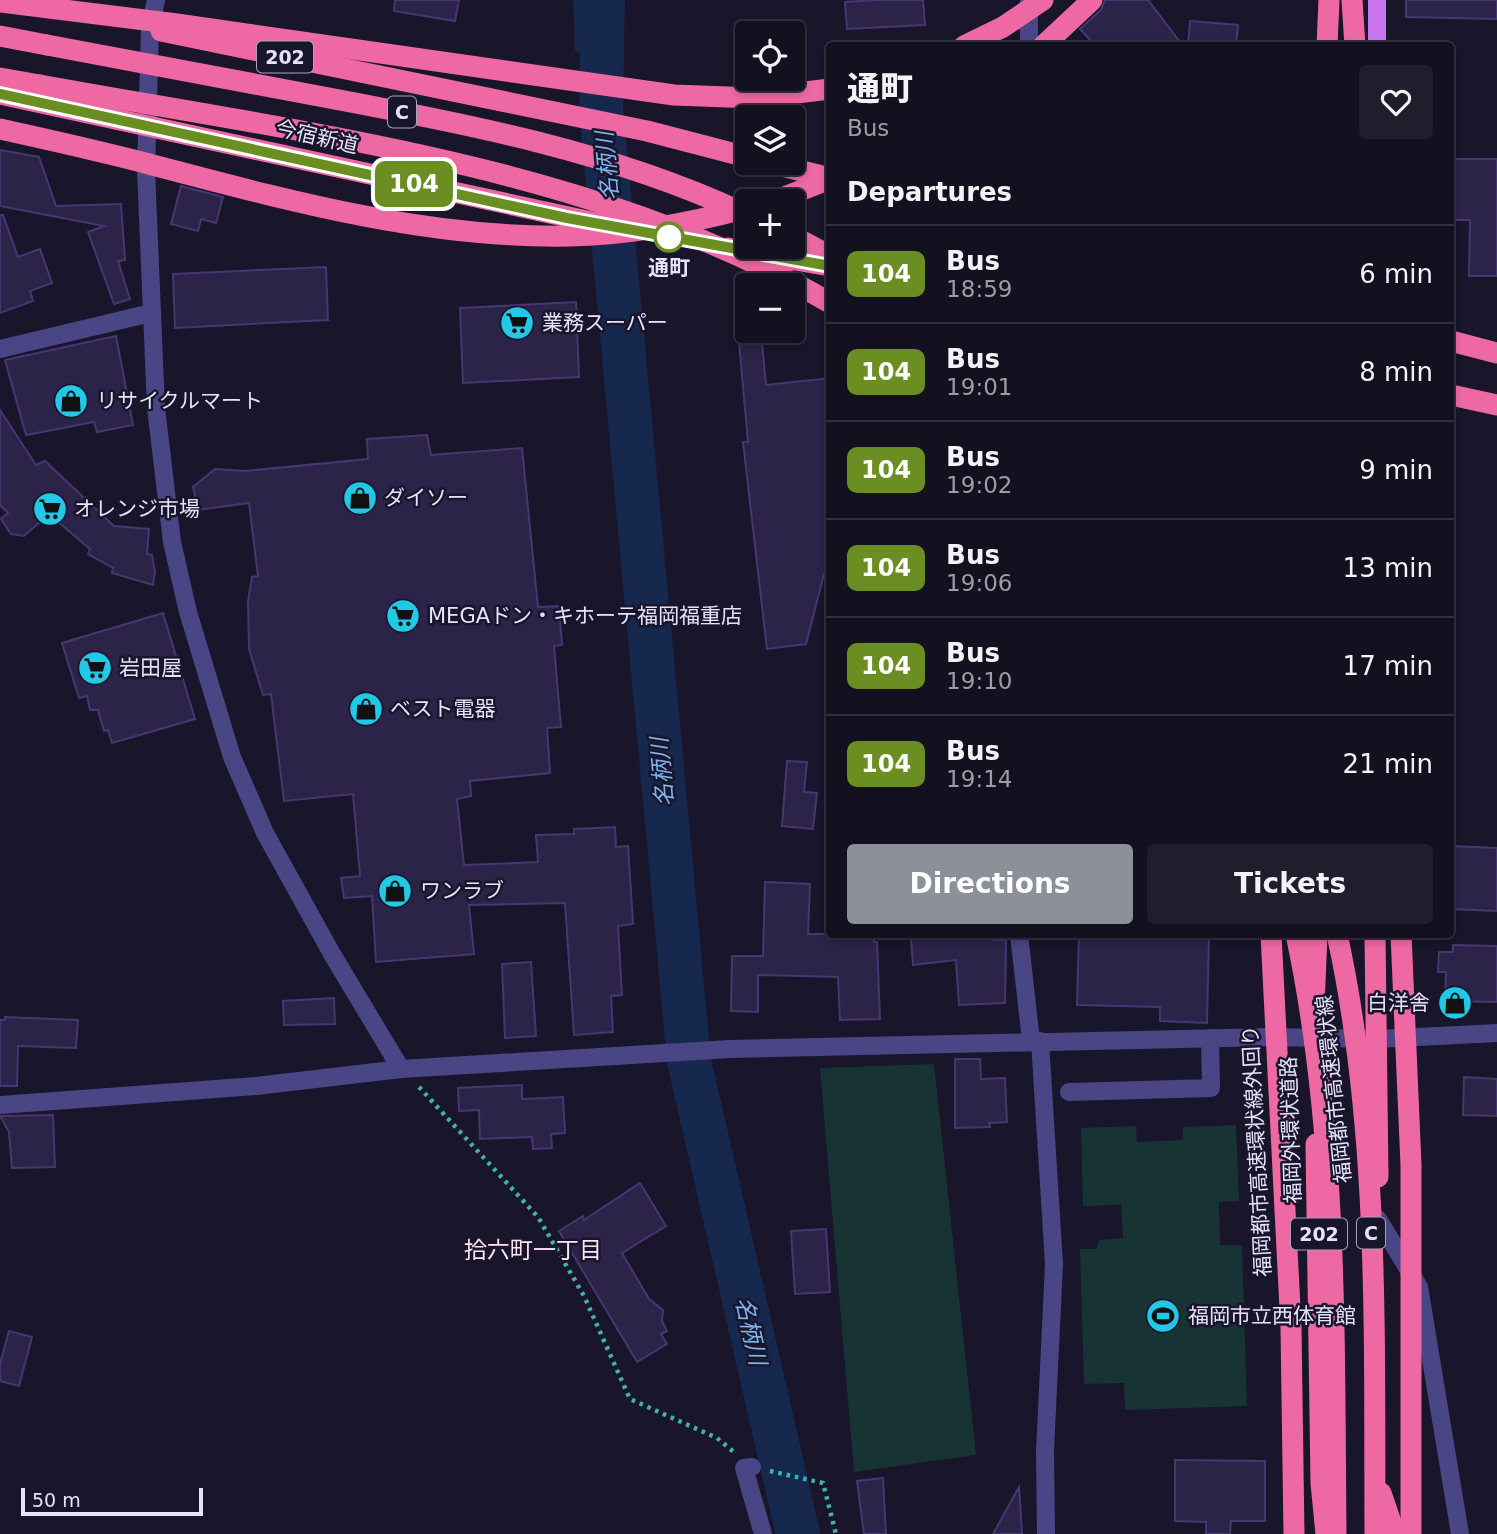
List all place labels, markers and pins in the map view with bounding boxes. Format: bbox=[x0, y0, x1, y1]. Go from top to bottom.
marker: 通町 bbox=[654, 222, 684, 252]
place label: 通町 bbox=[648, 256, 690, 280]
supermarket icon: 業務スーパー bbox=[498, 304, 536, 342]
place label: 業務スーパー bbox=[542, 311, 668, 335]
shop icon: リサイクルマート bbox=[52, 382, 90, 420]
place label: リサイクルマート bbox=[96, 389, 263, 413]
shop icon: ダイソー bbox=[341, 479, 379, 517]
place label: ダイソー bbox=[384, 486, 468, 510]
supermarket icon: オレンジ市場 bbox=[31, 490, 69, 528]
place label: オレンジ市場 bbox=[74, 497, 200, 521]
supermarket icon: MEGAドン・キホーテ福岡福重店 bbox=[384, 597, 422, 635]
place label: MEGAドン・キホーテ福岡福重店 bbox=[428, 604, 742, 628]
supermarket icon: 岩田屋 bbox=[76, 649, 114, 687]
place label: 岩田屋 bbox=[119, 656, 182, 680]
shop icon: ベスト電器 bbox=[347, 690, 385, 728]
place label: ベスト電器 bbox=[390, 697, 495, 721]
shop icon: ワンラブ bbox=[376, 872, 414, 910]
place label: ワンラブ bbox=[420, 879, 504, 903]
shop icon: 白洋舎 bbox=[1436, 984, 1474, 1022]
place label: 白洋舎 bbox=[1367, 991, 1430, 1015]
sports icon: 福岡市立西体育館 bbox=[1144, 1297, 1182, 1335]
place label: 福岡市立西体育館 bbox=[1188, 1304, 1356, 1328]

